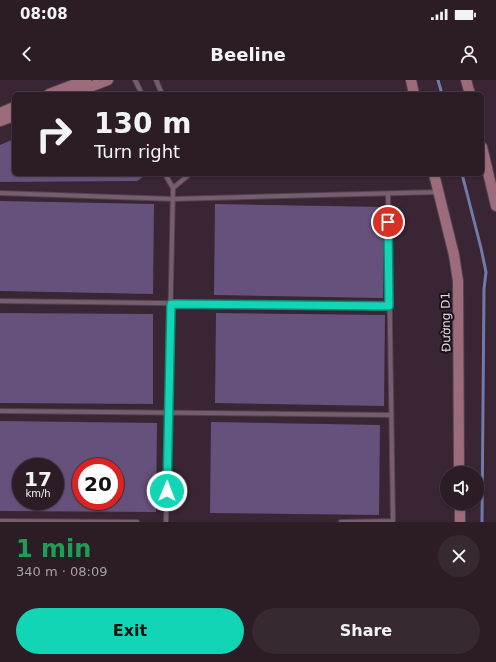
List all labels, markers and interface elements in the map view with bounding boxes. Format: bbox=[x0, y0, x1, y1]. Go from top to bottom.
text: 08:08 bbox=[20, 5, 68, 23]
icon: back bbox=[16, 43, 38, 65]
icon: person bbox=[458, 43, 480, 65]
text: Beeline bbox=[210, 44, 286, 65]
text: 130 m bbox=[94, 107, 191, 140]
icon: right bbox=[28, 108, 80, 160]
text: Turn right bbox=[94, 141, 180, 162]
pin bbox=[371, 205, 405, 239]
icon: arrive bbox=[377, 211, 399, 233]
street label: Đường D1 bbox=[438, 292, 454, 352]
speed limit sign: 20 bbox=[72, 458, 124, 510]
map controls bbox=[440, 466, 484, 510]
button: sound bbox=[440, 466, 484, 510]
text: 17 bbox=[24, 467, 52, 491]
position arrow bbox=[146, 470, 188, 512]
text: km/h bbox=[25, 488, 51, 499]
text: 1 min bbox=[16, 535, 91, 563]
button: close bbox=[438, 535, 480, 577]
text: 340 m · 08:09 bbox=[16, 564, 107, 579]
button: Exit bbox=[16, 608, 244, 654]
button: Share bbox=[252, 608, 480, 654]

